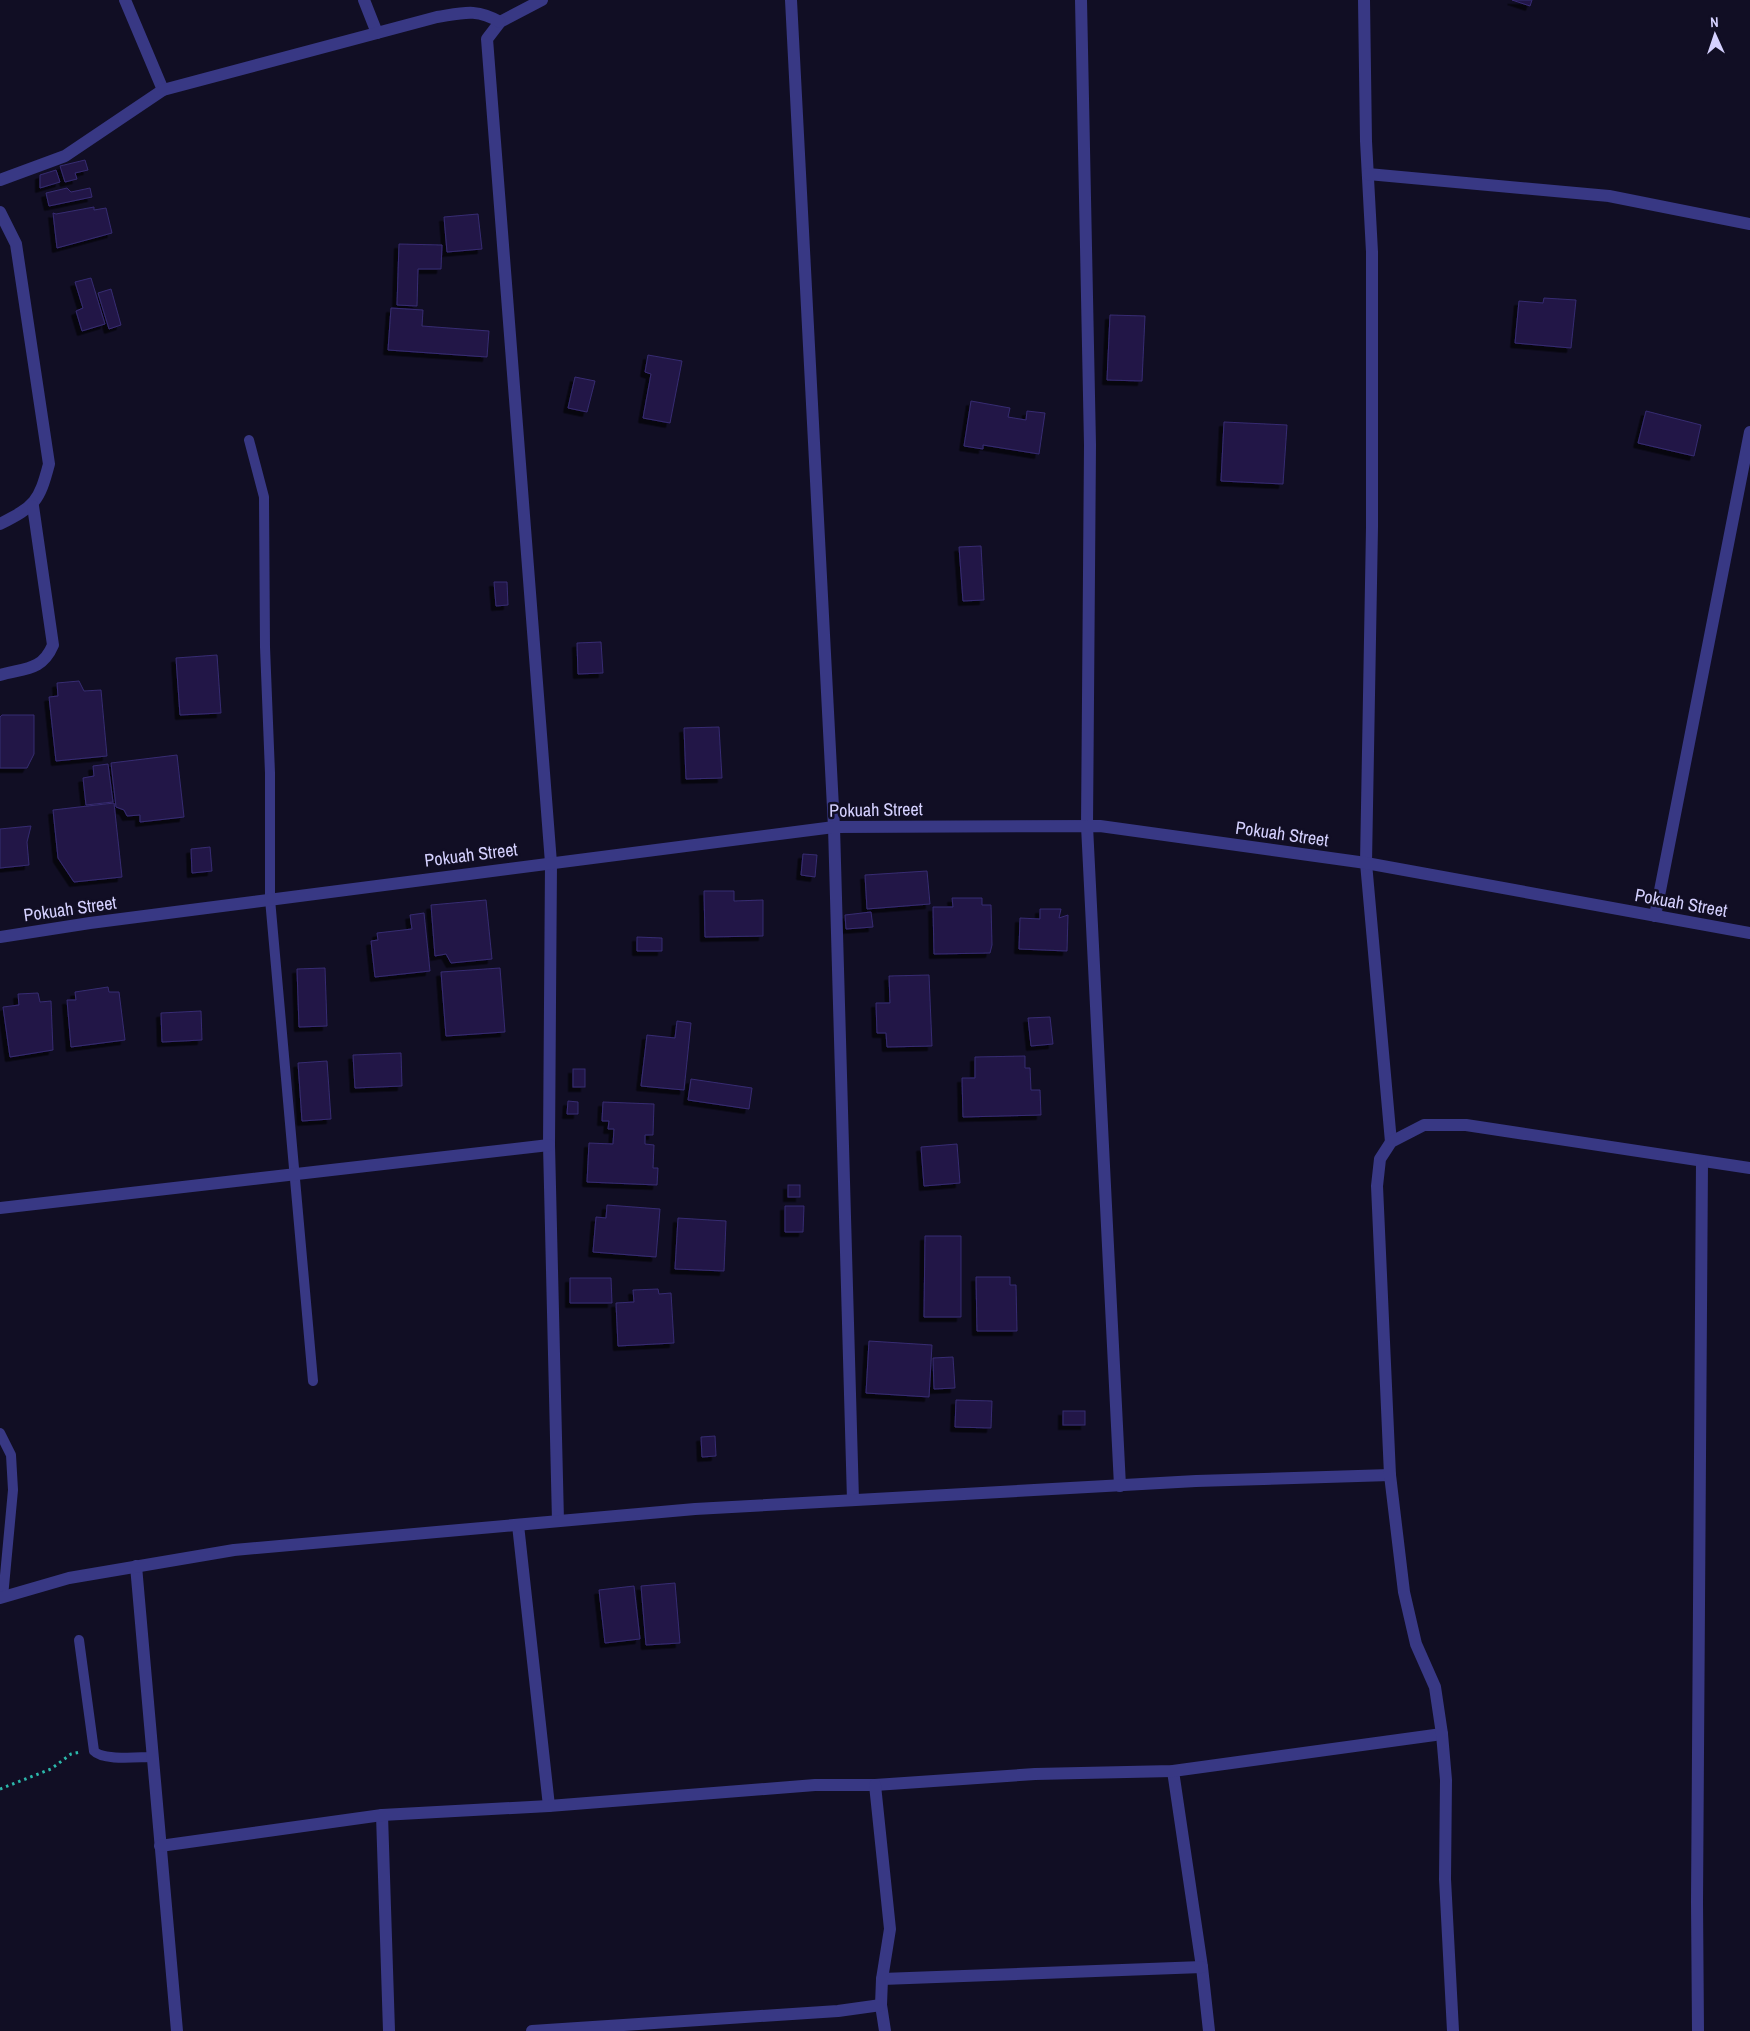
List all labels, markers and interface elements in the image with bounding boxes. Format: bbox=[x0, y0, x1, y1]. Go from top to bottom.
north arrow bbox=[1690, 10, 1740, 60]
text: N bbox=[1710, 13, 1719, 31]
street label: Pokuah Street bbox=[829, 796, 923, 823]
street label: Pokuah Street bbox=[1234, 815, 1330, 852]
street label: Pokuah Street bbox=[423, 836, 519, 873]
street label: Pokuah Street bbox=[1633, 882, 1729, 923]
street label: Pokuah Street bbox=[22, 890, 118, 927]

